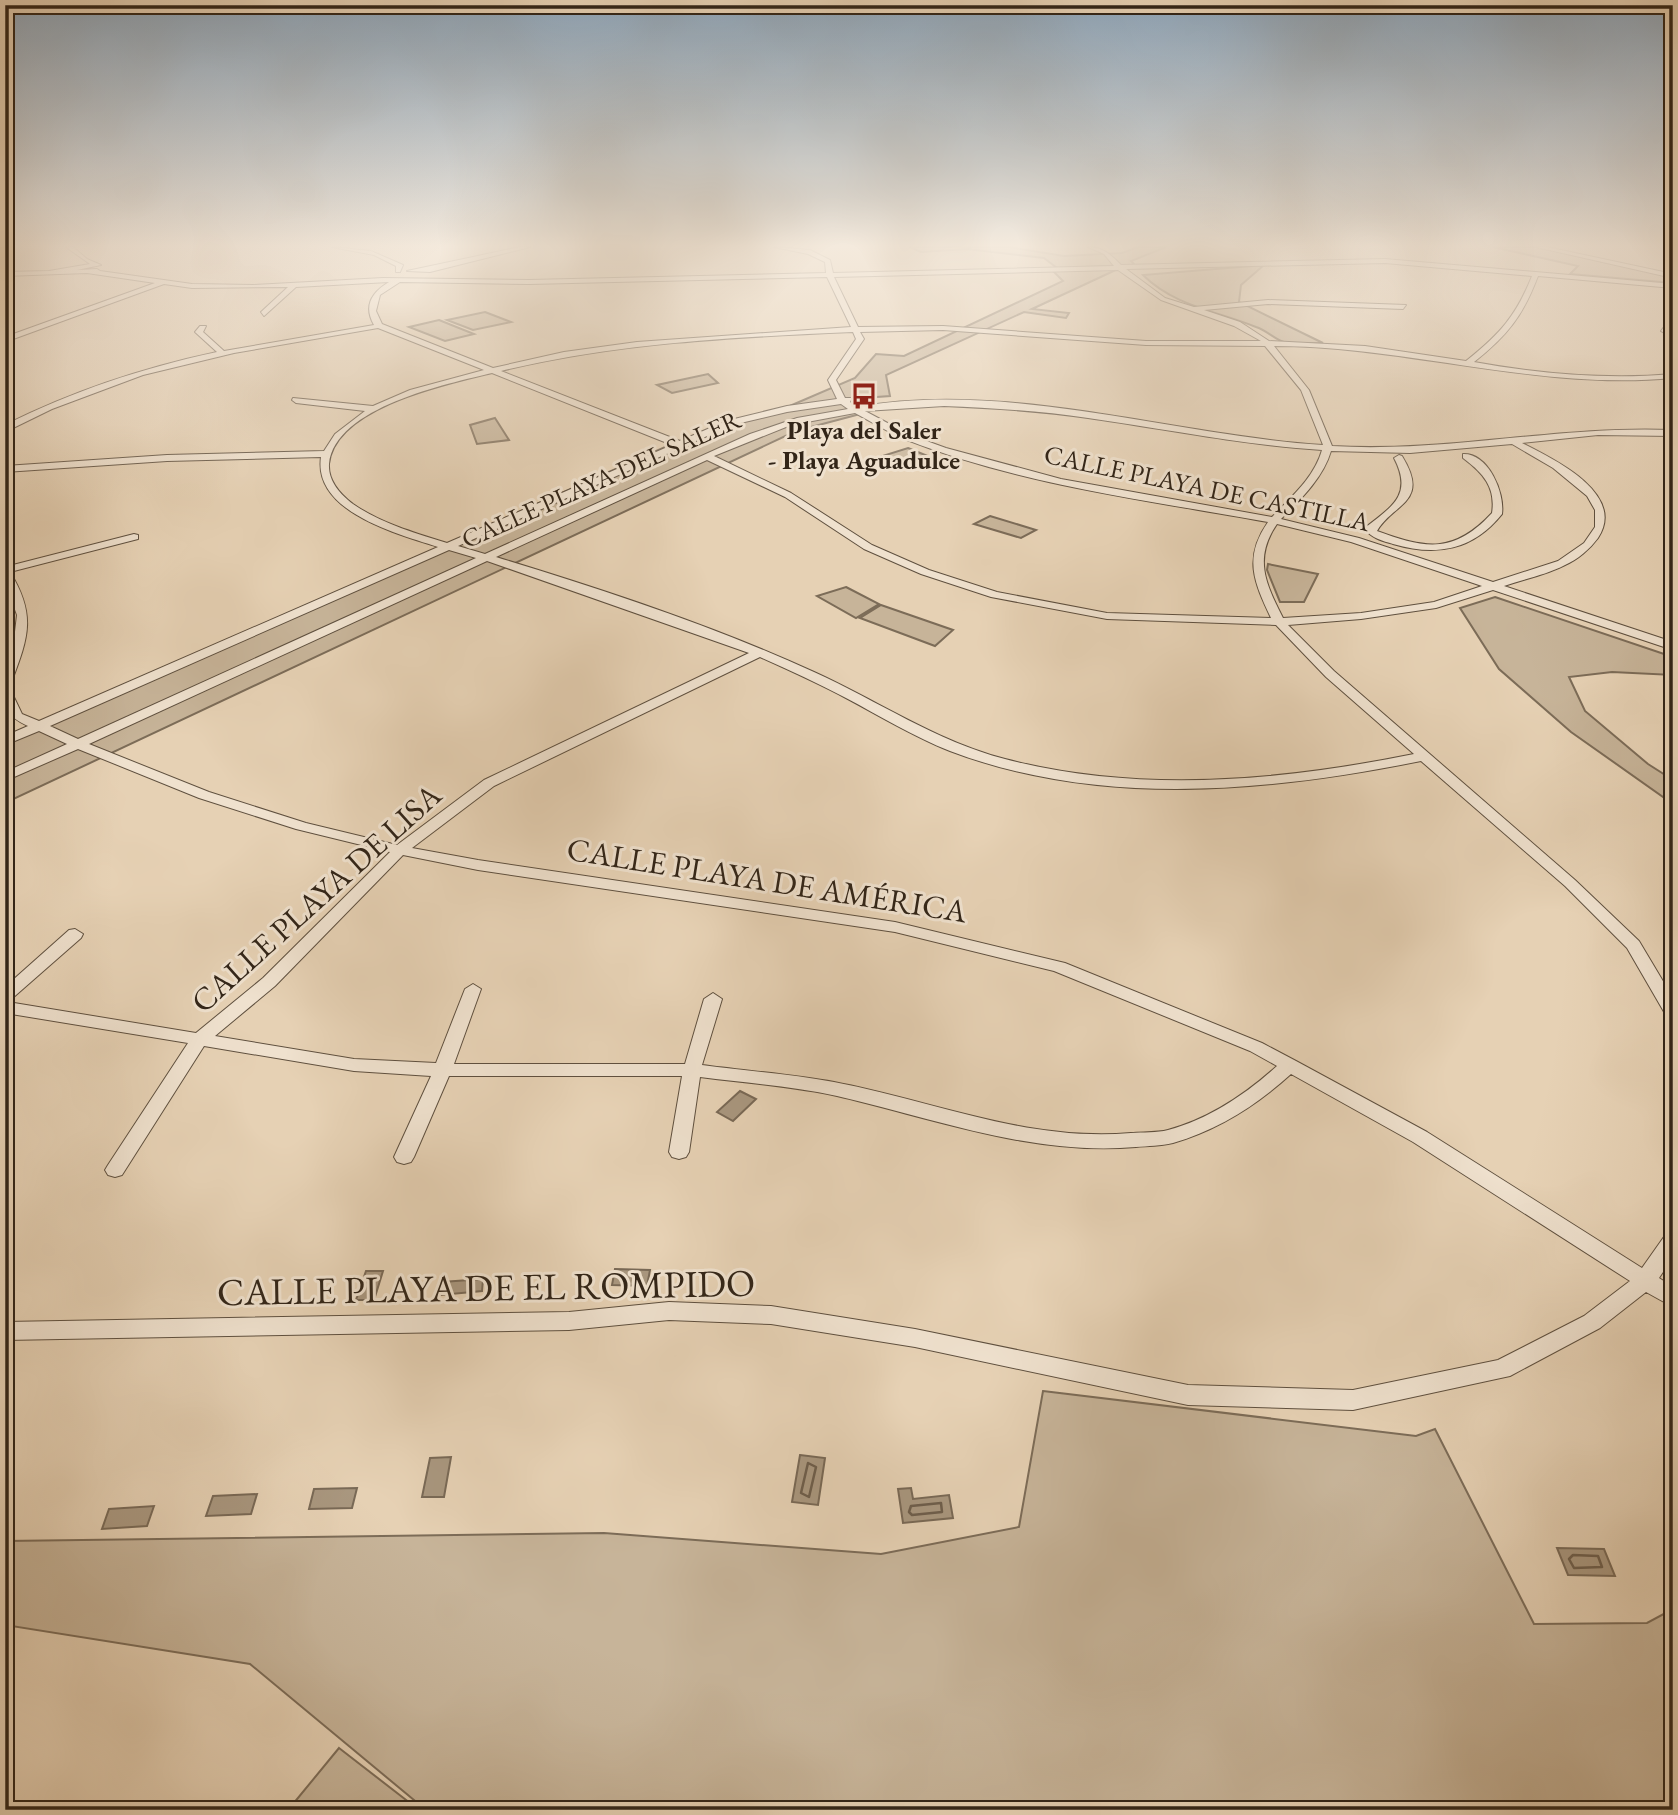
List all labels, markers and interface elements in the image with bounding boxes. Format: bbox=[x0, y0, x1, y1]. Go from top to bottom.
bus stop icon: Playa del Saler - Playa Aguadulce bbox=[849, 381, 879, 411]
street label: CALLE PLAYA DEL SALER bbox=[456, 402, 746, 556]
place label: Playa del Saler - Playa Aguadulce bbox=[768, 413, 960, 477]
street label: CALLE PLAYA DE CASTILLA bbox=[1041, 437, 1374, 539]
street label: CALLE PLAYA DE LISA bbox=[182, 774, 451, 1022]
street label: CALLE PLAYA DE AMÉRICA bbox=[564, 828, 971, 933]
street label: CALLE PLAYA DE EL ROMPIDO bbox=[217, 1258, 755, 1316]

